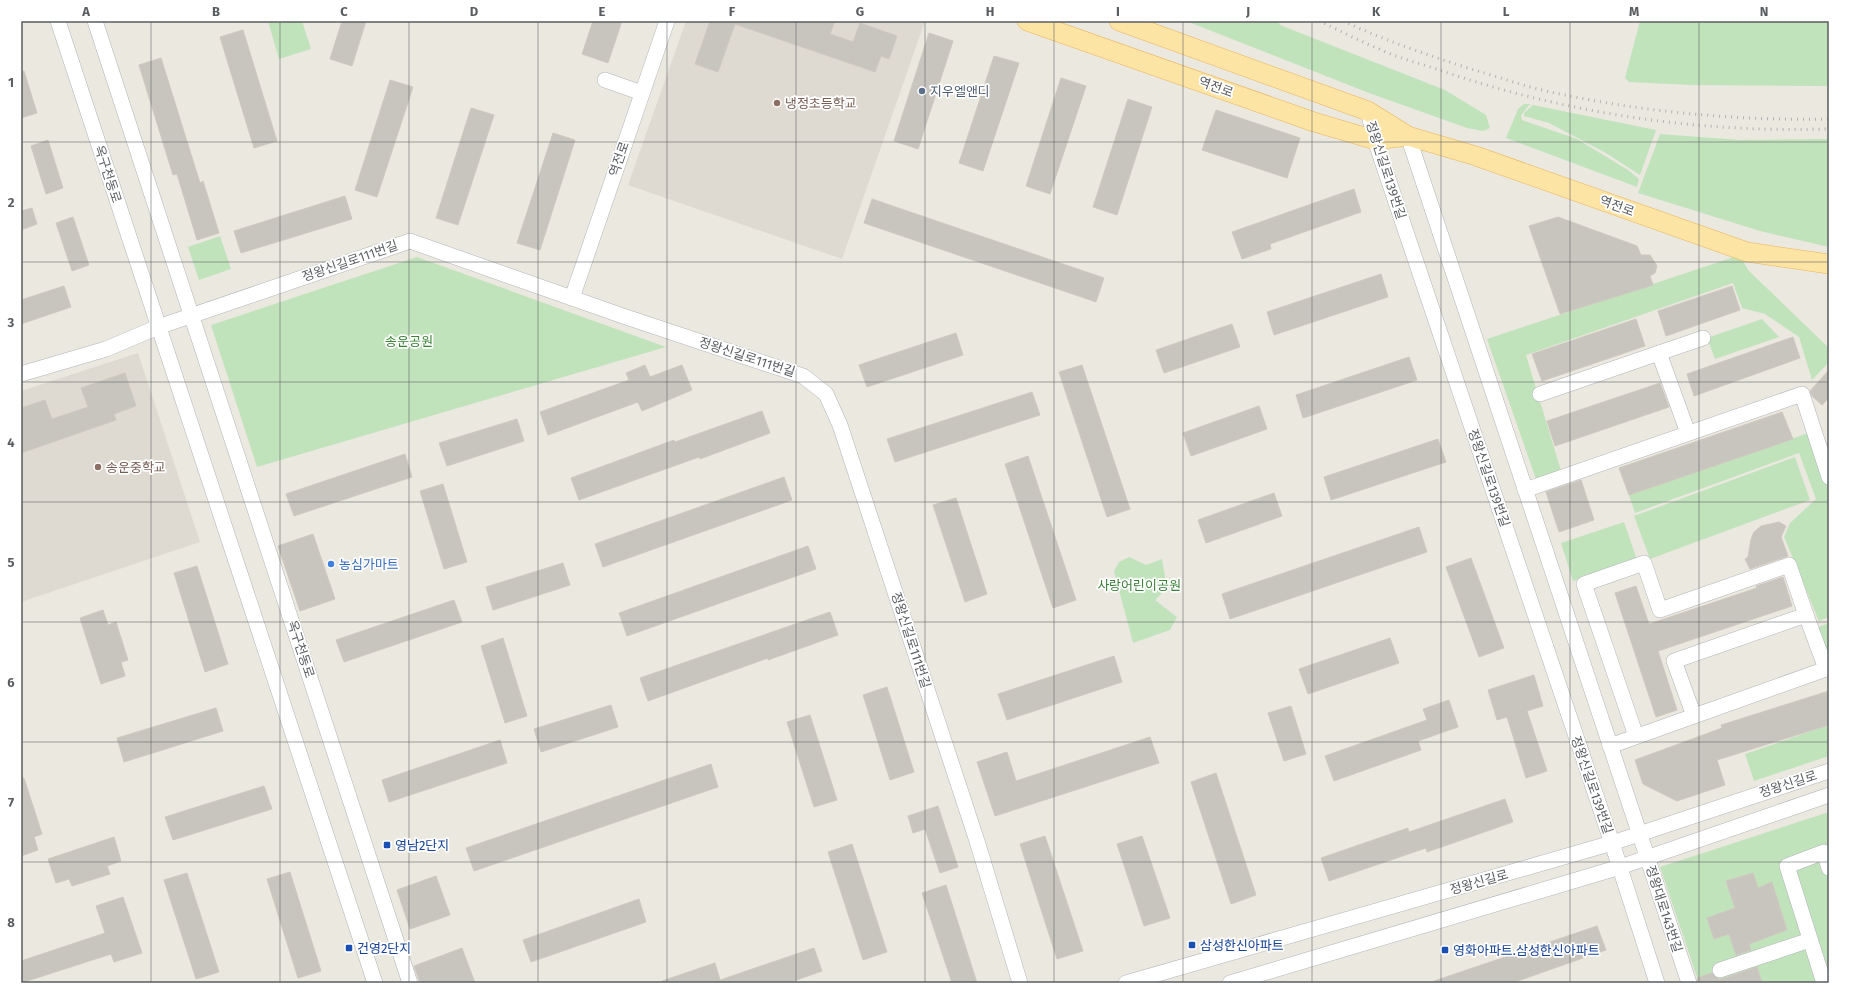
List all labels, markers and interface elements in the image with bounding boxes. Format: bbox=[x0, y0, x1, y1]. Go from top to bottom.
text: A bbox=[81, 4, 90, 19]
text: B bbox=[212, 4, 220, 19]
text: C bbox=[340, 4, 348, 19]
text: D bbox=[470, 4, 479, 19]
text: E bbox=[599, 4, 606, 19]
text: F bbox=[729, 4, 736, 19]
text: G bbox=[856, 4, 864, 19]
text: H bbox=[986, 4, 994, 19]
text: I bbox=[1116, 4, 1120, 19]
text: J bbox=[1245, 4, 1250, 19]
text: K bbox=[1372, 4, 1381, 19]
text: L bbox=[1503, 4, 1510, 19]
text: M bbox=[1629, 4, 1639, 19]
text: N bbox=[1760, 4, 1768, 19]
street label: 역전로 bbox=[1197, 74, 1235, 100]
text: 1 bbox=[8, 75, 14, 90]
place label: 지우엘앤디 bbox=[930, 84, 990, 99]
marker: 지우엘앤디 bbox=[917, 86, 927, 96]
place label: 냉정초등학교 bbox=[785, 96, 857, 111]
marker: 냉정초등학교 bbox=[772, 98, 782, 108]
street label: 정왕신길로139번길 bbox=[1363, 119, 1409, 221]
street label: 역전로 bbox=[606, 140, 632, 178]
street label: 옥구천동로 bbox=[92, 143, 124, 205]
street label: 역전로 bbox=[1598, 193, 1636, 219]
text: 2 bbox=[8, 195, 15, 210]
street label: 정왕신길로111번길 bbox=[300, 238, 400, 284]
text: 3 bbox=[7, 315, 15, 330]
park label: 송운공원 bbox=[385, 334, 433, 349]
street label: 정왕신길로111번길 bbox=[697, 334, 797, 380]
street label: 정왕신길로139번길 bbox=[1465, 427, 1513, 529]
text: 4 bbox=[7, 435, 15, 450]
place label: 송운중학교 bbox=[106, 460, 166, 475]
marker: 송운중학교 bbox=[93, 462, 103, 472]
text: 5 bbox=[8, 555, 15, 570]
place label: 농심가마트 bbox=[339, 557, 399, 572]
marker: 농심가마트 bbox=[326, 559, 336, 569]
park label: 사랑어린이공원 bbox=[1097, 578, 1181, 593]
street label: 정왕신길로111번길 bbox=[888, 590, 934, 690]
street label: 옥구천동로 bbox=[285, 618, 317, 680]
text: 6 bbox=[7, 675, 15, 690]
street label: 정왕신길로139번길 bbox=[1568, 734, 1616, 836]
street label: 정왕신길로 bbox=[1757, 768, 1819, 800]
text: 7 bbox=[8, 795, 14, 810]
place label: 영남2단지 bbox=[395, 838, 449, 853]
marker: 영남2단지 bbox=[382, 840, 392, 850]
street label: 정왕대로143번길 bbox=[1643, 864, 1685, 954]
street label: 정왕신길로 bbox=[1448, 867, 1510, 897]
text: 8 bbox=[7, 915, 15, 930]
place label: 삼성한신아파트 bbox=[1200, 938, 1284, 953]
marker: 삼성한신아파트 bbox=[1187, 940, 1197, 950]
place label: 건영2단지 bbox=[357, 941, 411, 956]
marker: 건영2단지 bbox=[344, 943, 354, 953]
place label: 영화아파트.삼성한신아파트 bbox=[1453, 943, 1600, 958]
marker: 영화아파트.삼성한신아파트 bbox=[1440, 945, 1450, 955]

